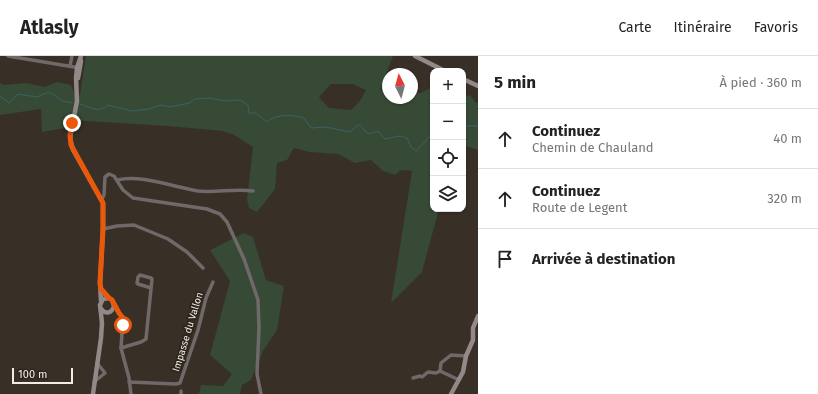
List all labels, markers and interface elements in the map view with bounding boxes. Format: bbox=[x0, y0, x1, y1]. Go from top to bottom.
text: Atlasly bbox=[20, 16, 79, 39]
text: Carte bbox=[618, 19, 652, 36]
text: Itinéraire bbox=[674, 19, 732, 36]
text: Favoris bbox=[754, 19, 798, 36]
north arrow bbox=[382, 68, 418, 104]
map controls bbox=[430, 68, 466, 212]
button: + bbox=[430, 68, 466, 104]
text: 5 min bbox=[494, 72, 536, 93]
text: À pied · 360 m bbox=[720, 75, 802, 90]
button: − bbox=[430, 104, 466, 140]
route end bbox=[63, 114, 81, 132]
text: Continuez bbox=[532, 122, 600, 140]
icon: ahead bbox=[494, 128, 516, 150]
text: 40 m bbox=[773, 131, 802, 146]
button: locate bbox=[430, 140, 466, 176]
text: Chemin de Chauland bbox=[532, 140, 654, 155]
button: layers bbox=[430, 176, 466, 212]
text: Continuez bbox=[532, 182, 600, 200]
icon: ahead bbox=[494, 188, 516, 210]
text: 320 m bbox=[767, 191, 802, 206]
text: Route de Legent bbox=[532, 200, 627, 215]
icon: arrive bbox=[494, 248, 516, 270]
text: Arrivée à destination bbox=[532, 250, 675, 268]
street label: Impasse du Vallon bbox=[170, 291, 206, 373]
route start bbox=[114, 316, 132, 334]
scale bar bbox=[12, 366, 73, 385]
text: 100 m bbox=[18, 368, 47, 381]

